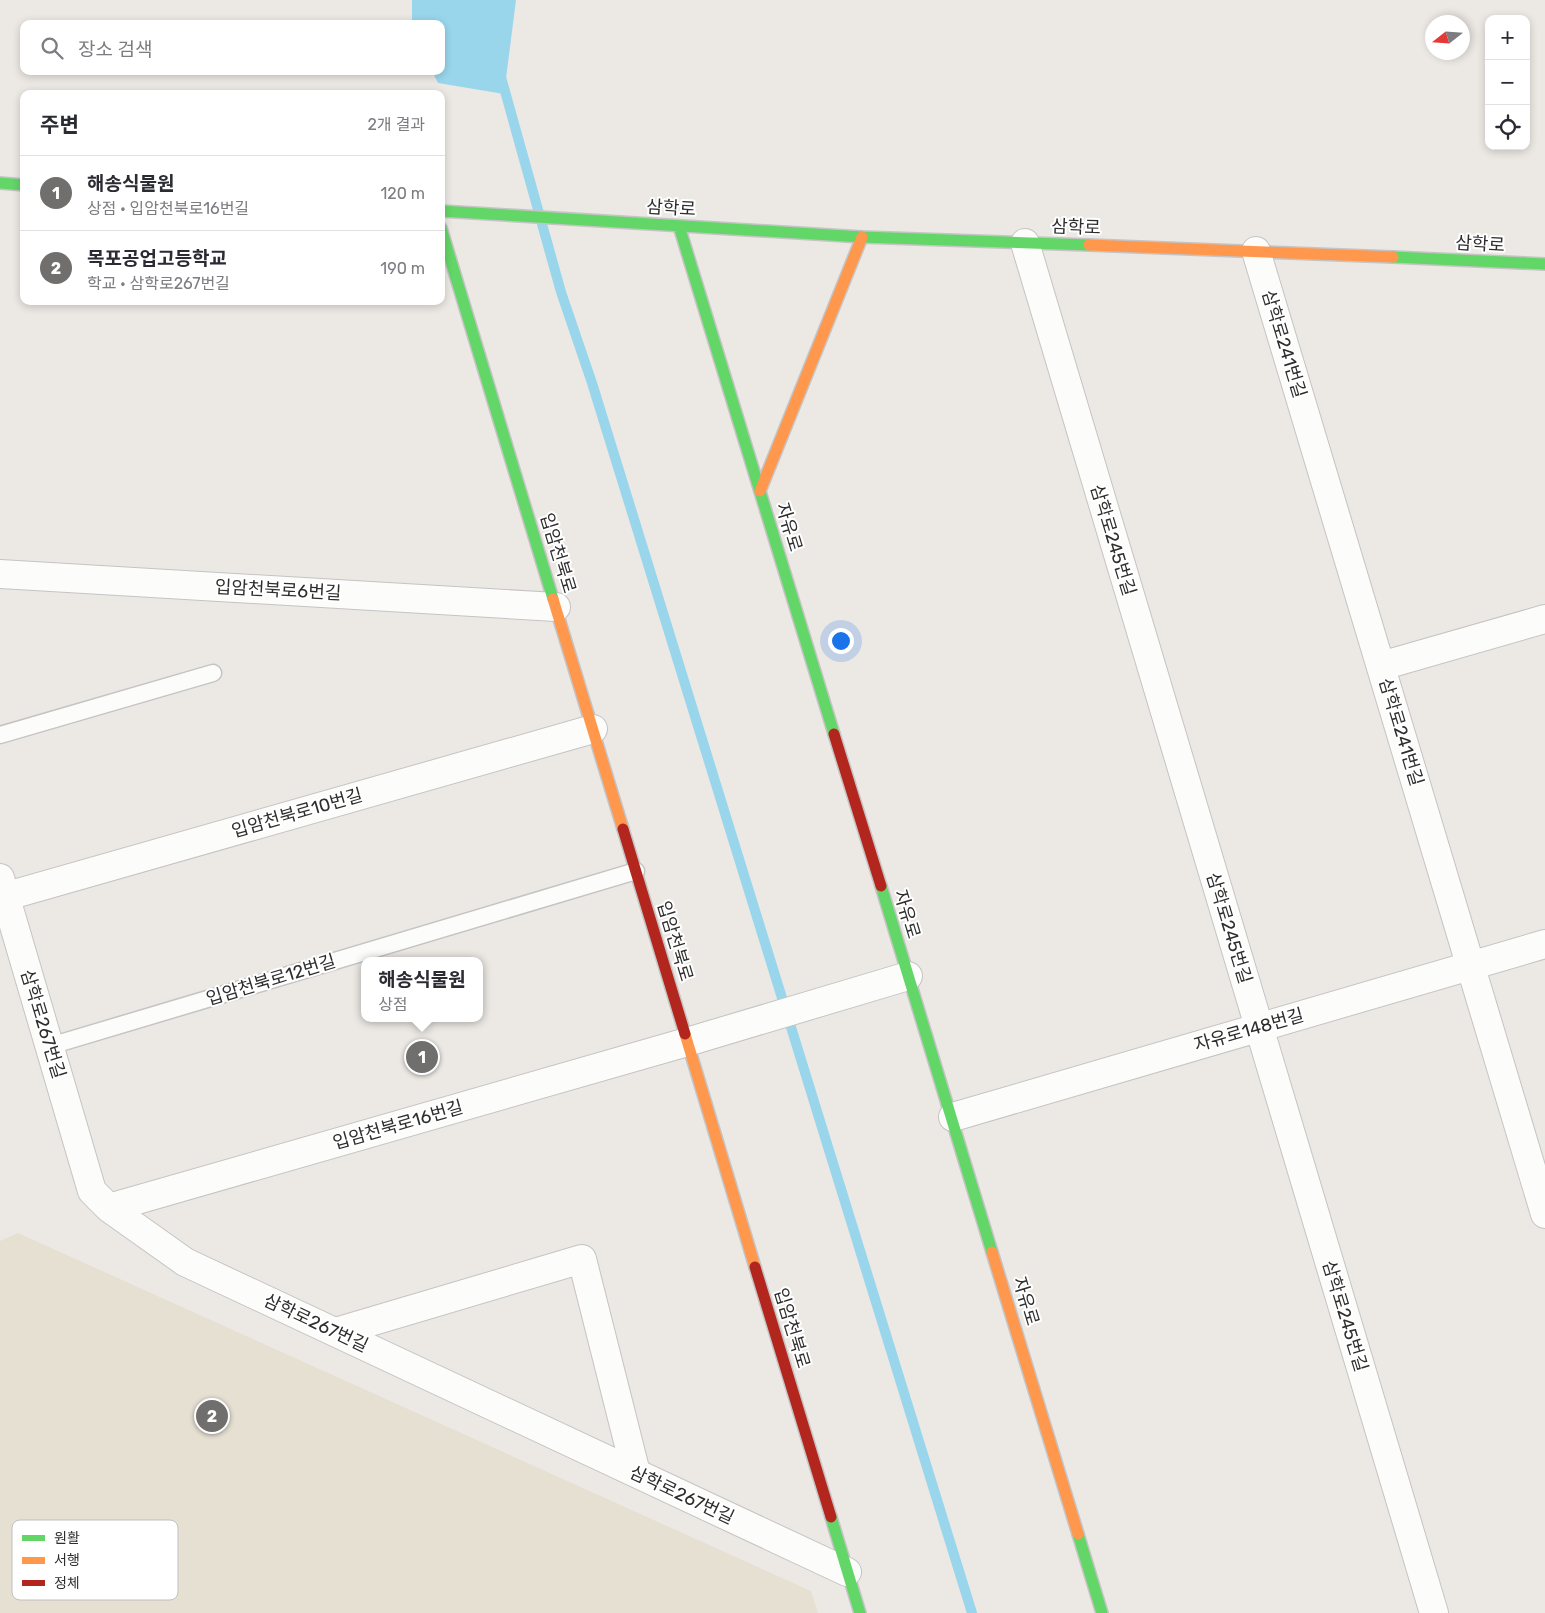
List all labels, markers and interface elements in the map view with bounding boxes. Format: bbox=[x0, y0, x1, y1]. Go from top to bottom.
north arrow bbox=[1425, 15, 1470, 60]
map controls bbox=[1485, 15, 1530, 150]
button: + bbox=[1485, 15, 1530, 60]
search box bbox=[20, 20, 445, 75]
icon: search bbox=[38, 34, 66, 62]
text: 장소 검색 bbox=[78, 38, 153, 61]
button: − bbox=[1485, 60, 1530, 105]
button: locate bbox=[1485, 105, 1530, 150]
text: 주변 bbox=[40, 112, 79, 137]
text: 2개 결과 bbox=[368, 115, 425, 134]
text: 해송식물원 bbox=[87, 172, 174, 195]
text: 1 bbox=[52, 184, 60, 203]
text: 120 m bbox=[380, 184, 425, 203]
street label: 삼학로 bbox=[646, 196, 696, 220]
text: 상점 · 입암천북로16번길 bbox=[87, 199, 249, 218]
street label: 삼학로 bbox=[1051, 215, 1101, 239]
street label: 삼학로 bbox=[1455, 232, 1505, 256]
text: 목포공업고등학교 bbox=[87, 247, 227, 270]
text: 2 bbox=[51, 259, 61, 278]
text: 190 m bbox=[380, 259, 425, 278]
text: 학교 · 삼학로267번길 bbox=[87, 274, 230, 293]
street label: 삼학로241번길 bbox=[1257, 287, 1311, 401]
street label: 삼학로245번길 bbox=[1086, 482, 1140, 598]
street label: 자유로 bbox=[771, 500, 807, 554]
street label: 입암천북로 bbox=[535, 510, 581, 596]
street label: 입암천북로6번길 bbox=[214, 576, 342, 604]
your location bbox=[828, 628, 854, 654]
street label: 삼학로241번길 bbox=[1374, 675, 1428, 789]
street label: 입암천북로10번길 bbox=[229, 784, 365, 842]
street label: 삼학로245번길 bbox=[1202, 870, 1256, 986]
street label: 자유로 bbox=[889, 887, 925, 941]
street label: 입암천북로 bbox=[652, 898, 698, 984]
street label: 입암천북로12번길 bbox=[204, 950, 338, 1010]
popup bbox=[361, 957, 483, 1022]
street label: 삼학로267번길 bbox=[16, 967, 70, 1081]
text: 해송식물원 bbox=[378, 968, 466, 991]
text: 상점 bbox=[378, 995, 408, 1014]
street label: 자유로148번길 bbox=[1192, 1004, 1306, 1056]
pin: 1 bbox=[406, 1038, 438, 1076]
street label: 입암천북로16번길 bbox=[330, 1096, 466, 1154]
street label: 삼학로245번길 bbox=[1318, 1258, 1372, 1374]
street label: 자유로 bbox=[1008, 1274, 1044, 1328]
street label: 입암천북로 bbox=[769, 1285, 815, 1371]
street label: 삼학로267번길 bbox=[260, 1289, 372, 1357]
pin: 2 bbox=[196, 1397, 228, 1435]
street label: 삼학로267번길 bbox=[626, 1461, 738, 1529]
legend bbox=[12, 1520, 178, 1600]
text: 원활 bbox=[54, 1530, 80, 1547]
text: 서행 bbox=[54, 1552, 80, 1569]
text: 정체 bbox=[54, 1575, 80, 1592]

